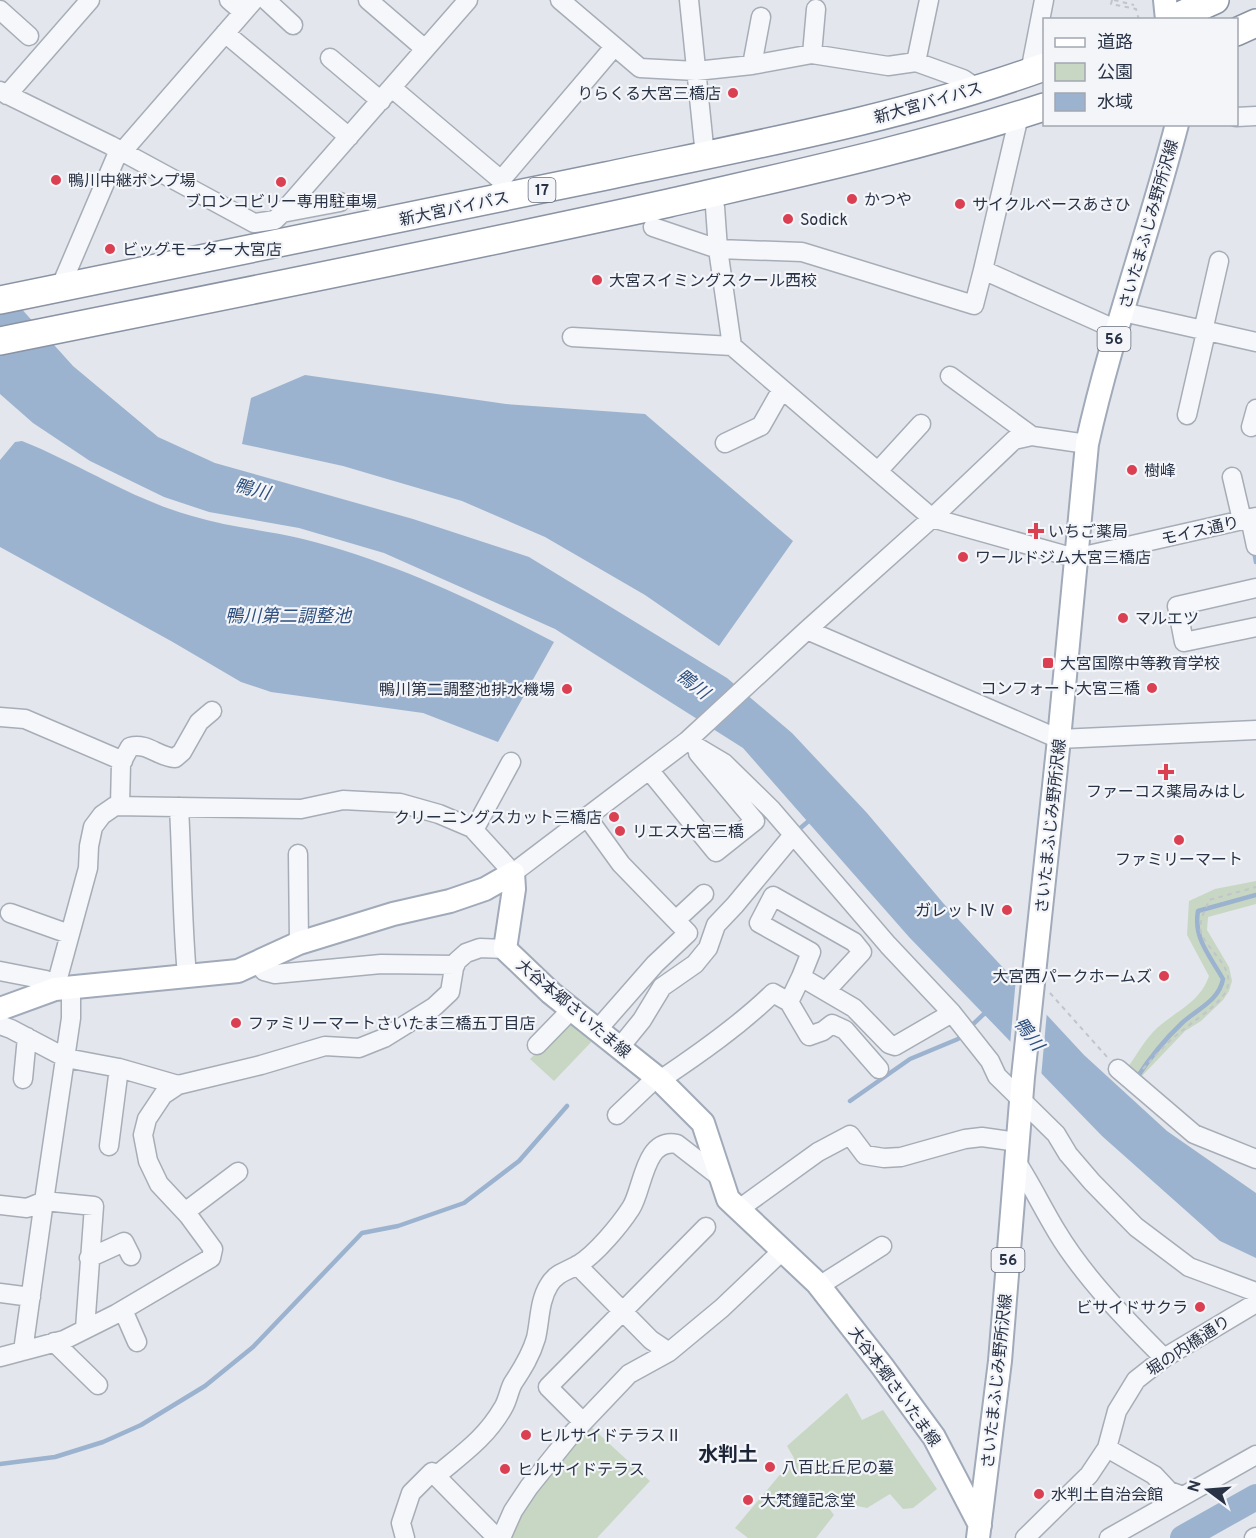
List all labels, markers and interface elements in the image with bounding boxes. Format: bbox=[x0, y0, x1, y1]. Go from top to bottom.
legend bbox=[1043, 18, 1238, 126]
text: 道路 bbox=[1097, 32, 1133, 55]
text: 公園 bbox=[1097, 62, 1133, 85]
street label: 新大宮バイパス bbox=[872, 79, 985, 129]
place label: りらくる大宮三橋店 bbox=[577, 85, 721, 105]
marker: りらくる大宮三橋店 bbox=[726, 86, 740, 100]
text: 水域 bbox=[1097, 92, 1133, 115]
street label: さいたまふじみ野所沢線 bbox=[1116, 137, 1184, 312]
place label: 鴨川中継ポンプ場 bbox=[68, 172, 196, 192]
marker: 鴨川中継ポンプ場 bbox=[49, 173, 63, 187]
marker: ブロンコビリー専用駐車場 bbox=[274, 175, 288, 189]
road number: 17 bbox=[528, 178, 556, 202]
street label: 新大宮バイパス bbox=[398, 189, 511, 231]
place label: かつや bbox=[864, 191, 912, 211]
marker: かつや bbox=[845, 192, 859, 206]
place label: ブロンコビリー専用駐車場 bbox=[185, 193, 377, 213]
place label: サイクルベースあさひ bbox=[972, 196, 1130, 216]
marker: サイクルベースあさひ bbox=[953, 197, 967, 211]
place label: Sodick bbox=[800, 211, 848, 231]
marker: Sodick bbox=[781, 212, 795, 226]
place label: ビッグモーター大宮店 bbox=[122, 241, 282, 261]
marker: ビッグモーター大宮店 bbox=[103, 242, 117, 256]
place label: 大宮スイミングスクール西校 bbox=[609, 272, 817, 292]
marker: 大宮スイミングスクール西校 bbox=[590, 273, 604, 287]
road number: 56 bbox=[1098, 327, 1130, 351]
place label: 樹峰 bbox=[1144, 462, 1176, 482]
marker: 樹峰 bbox=[1125, 463, 1139, 477]
water label: 鴨川 bbox=[231, 475, 274, 507]
street label: モイス通り bbox=[1159, 513, 1241, 551]
place label: いちご薬局 bbox=[1048, 523, 1128, 543]
marker: いちご薬局 bbox=[1029, 524, 1043, 538]
place label: ワールドジム大宮三橋店 bbox=[975, 549, 1151, 569]
marker: ワールドジム大宮三橋店 bbox=[956, 550, 970, 564]
water label: 鴨川第二調整池 bbox=[225, 606, 353, 629]
place label: マルエツ bbox=[1135, 610, 1199, 630]
marker: マルエツ bbox=[1116, 611, 1130, 625]
place label: 大宮国際中等教育学校 bbox=[1060, 655, 1220, 675]
marker: 大宮国際中等教育学校 bbox=[1041, 656, 1055, 670]
water label: 鴨川 bbox=[671, 665, 715, 707]
place label: コンフォート大宮三橋 bbox=[980, 680, 1140, 700]
place label: 鴨川第二調整池排水機場 bbox=[379, 681, 555, 701]
marker: コンフォート大宮三橋 bbox=[1145, 681, 1159, 695]
marker: 鴨川第二調整池排水機場 bbox=[560, 682, 574, 696]
street label: さいたまふじみ野所沢線 bbox=[1033, 738, 1071, 915]
marker: ファーコス薬局みはし bbox=[1159, 765, 1173, 779]
place label: ファーコス薬局みはし bbox=[1086, 783, 1246, 803]
place label: クリーニングスカット三橋店 bbox=[394, 809, 602, 829]
marker: クリーニングスカット三橋店 bbox=[607, 810, 621, 824]
place label: リエス大宮三橋 bbox=[632, 823, 744, 843]
marker: リエス大宮三橋 bbox=[613, 824, 627, 838]
marker: ファミリーマート bbox=[1172, 833, 1186, 847]
place label: ファミリーマート bbox=[1115, 851, 1243, 871]
place label: ガレットⅣ bbox=[915, 902, 995, 922]
marker: ガレットⅣ bbox=[1000, 903, 1014, 917]
street label: 大谷本郷さいたま線 bbox=[511, 956, 634, 1063]
place label: 大宮西パークホームズ bbox=[992, 968, 1152, 988]
marker: 大宮西パークホームズ bbox=[1157, 969, 1171, 983]
water label: 鴨川 bbox=[1008, 1014, 1049, 1058]
place label: ファミリーマートさいたま三橋五丁目店 bbox=[248, 1015, 536, 1035]
marker: ファミリーマートさいたま三橋五丁目店 bbox=[229, 1016, 243, 1030]
road number: 56 bbox=[992, 1248, 1024, 1272]
street label: さいたまふじみ野所沢線 bbox=[979, 1293, 1017, 1470]
place label: ビサイドサクラ bbox=[1076, 1299, 1188, 1319]
marker: ビサイドサクラ bbox=[1193, 1300, 1207, 1314]
street label: 堀の内橋通り bbox=[1143, 1312, 1235, 1381]
street label: 大谷本郷さいたま線 bbox=[843, 1323, 944, 1451]
place label: ヒルサイドテラスⅡ bbox=[538, 1427, 682, 1447]
marker: ヒルサイドテラスⅡ bbox=[519, 1428, 533, 1442]
district label: 水判土 bbox=[698, 1443, 758, 1469]
place label: 八百比丘尼の墓 bbox=[782, 1459, 894, 1479]
marker: 八百比丘尼の墓 bbox=[763, 1460, 777, 1474]
north arrow bbox=[1178, 1460, 1238, 1520]
place label: ヒルサイドテラス bbox=[517, 1461, 645, 1481]
marker: ヒルサイドテラス bbox=[498, 1462, 512, 1476]
text: N bbox=[1184, 1478, 1207, 1495]
place label: 水判土自治会館 bbox=[1051, 1486, 1163, 1506]
marker: 水判土自治会館 bbox=[1032, 1487, 1046, 1501]
place label: 大梵鐘記念堂 bbox=[760, 1492, 856, 1512]
marker: 大梵鐘記念堂 bbox=[741, 1493, 755, 1507]

